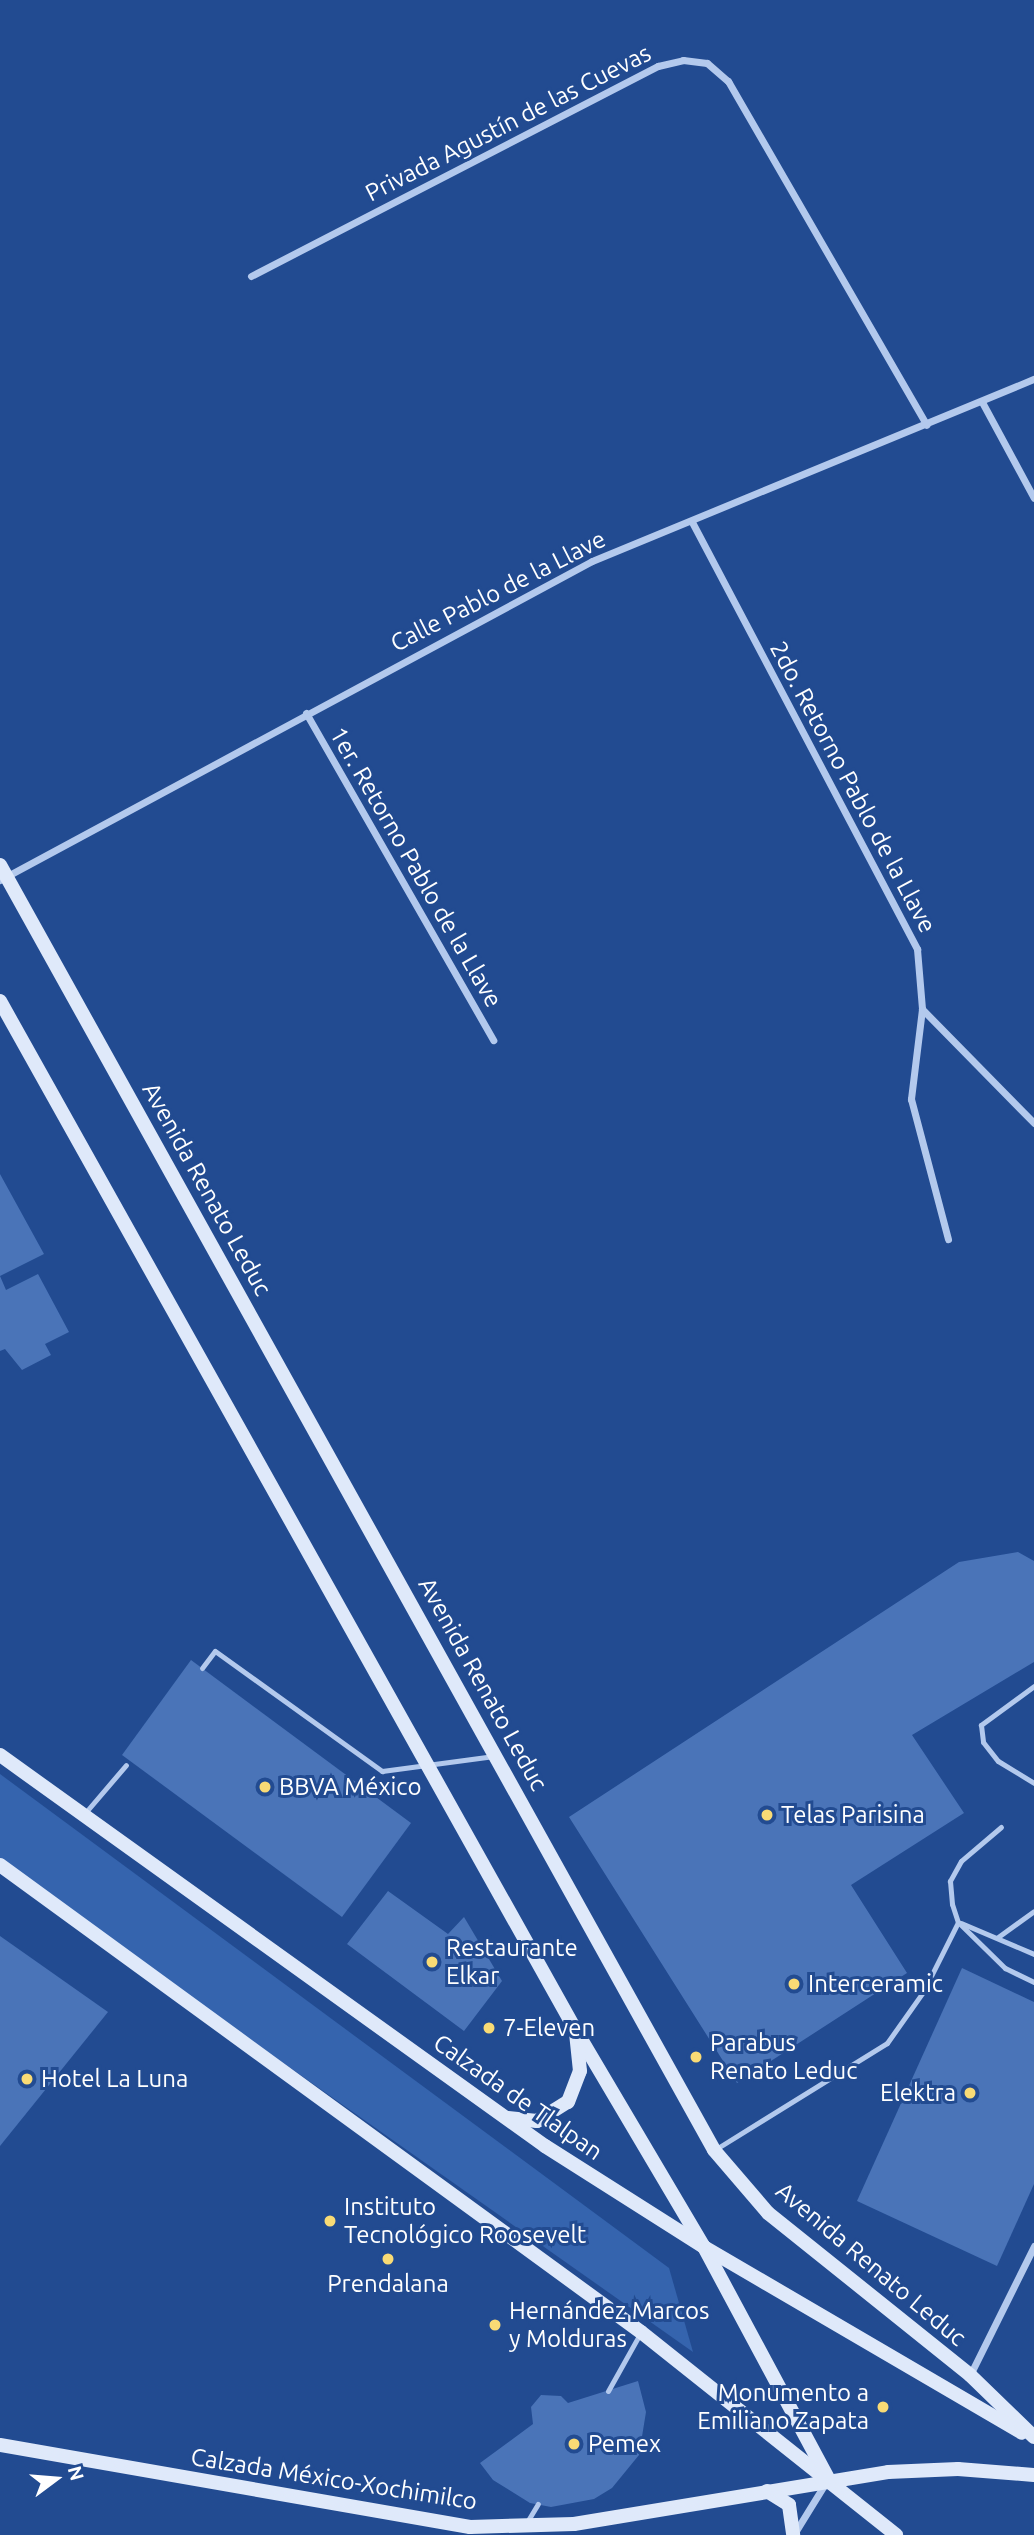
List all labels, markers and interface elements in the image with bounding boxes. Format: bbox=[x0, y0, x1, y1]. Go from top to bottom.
street label: Privada Agustín de las Cuevas bbox=[361, 38, 655, 208]
street label: Calle Pablo de la Llave bbox=[386, 524, 610, 658]
street label: 2do. Retorno Pablo de la Llave bbox=[764, 636, 942, 938]
street label: 1er. Retorno Pablo de la Llave bbox=[324, 722, 508, 1012]
street label: Avenida Renato Leduc bbox=[136, 1077, 278, 1301]
street label: Avenida Renato Leduc bbox=[412, 1572, 554, 1796]
place label: BBVA México bbox=[279, 1773, 421, 1801]
marker: BBVA México bbox=[257, 1779, 273, 1795]
place label: Telas Parisina bbox=[781, 1801, 925, 1829]
marker: Telas Parisina bbox=[759, 1807, 775, 1823]
place label: Restaurante Elkar bbox=[446, 1934, 578, 1990]
marker: Restaurante Elkar bbox=[424, 1954, 440, 1970]
place label: Interceramic bbox=[808, 1970, 943, 1998]
marker: Interceramic bbox=[786, 1976, 802, 1992]
place label: 7-Eleven bbox=[503, 2014, 595, 2042]
marker: 7-Eleven bbox=[481, 2020, 497, 2036]
street label: Calzada de Tlalpan bbox=[428, 2028, 608, 2166]
place label: Parabus Renato Leduc bbox=[710, 2029, 857, 2085]
marker: Parabus Renato Leduc bbox=[688, 2049, 704, 2065]
place label: Hotel La Luna bbox=[41, 2065, 188, 2093]
marker: Hotel La Luna bbox=[19, 2071, 35, 2087]
place label: Elektra bbox=[880, 2079, 956, 2107]
marker: Elektra bbox=[962, 2085, 978, 2101]
street label: Avenida Renato Leduc bbox=[770, 2176, 972, 2352]
place label: Instituto Tecnológico Roosevelt bbox=[344, 2193, 586, 2249]
marker: Instituto Tecnológico Roosevelt bbox=[322, 2213, 338, 2229]
marker: Prendalana bbox=[380, 2251, 396, 2267]
place label: Prendalana bbox=[327, 2270, 449, 2298]
place label: Hernández Marcos y Molduras bbox=[509, 2297, 709, 2353]
marker: Hernández Marcos y Molduras bbox=[487, 2317, 503, 2333]
place label: Monumento a Emiliano Zapata bbox=[697, 2379, 869, 2435]
marker: Monumento a Emiliano Zapata bbox=[875, 2399, 891, 2415]
place label: Pemex bbox=[588, 2430, 661, 2458]
marker: Pemex bbox=[566, 2436, 582, 2452]
street label: Calzada México-Xochimilco bbox=[189, 2442, 479, 2516]
north arrow bbox=[21, 2444, 91, 2514]
text: N bbox=[64, 2463, 89, 2483]

